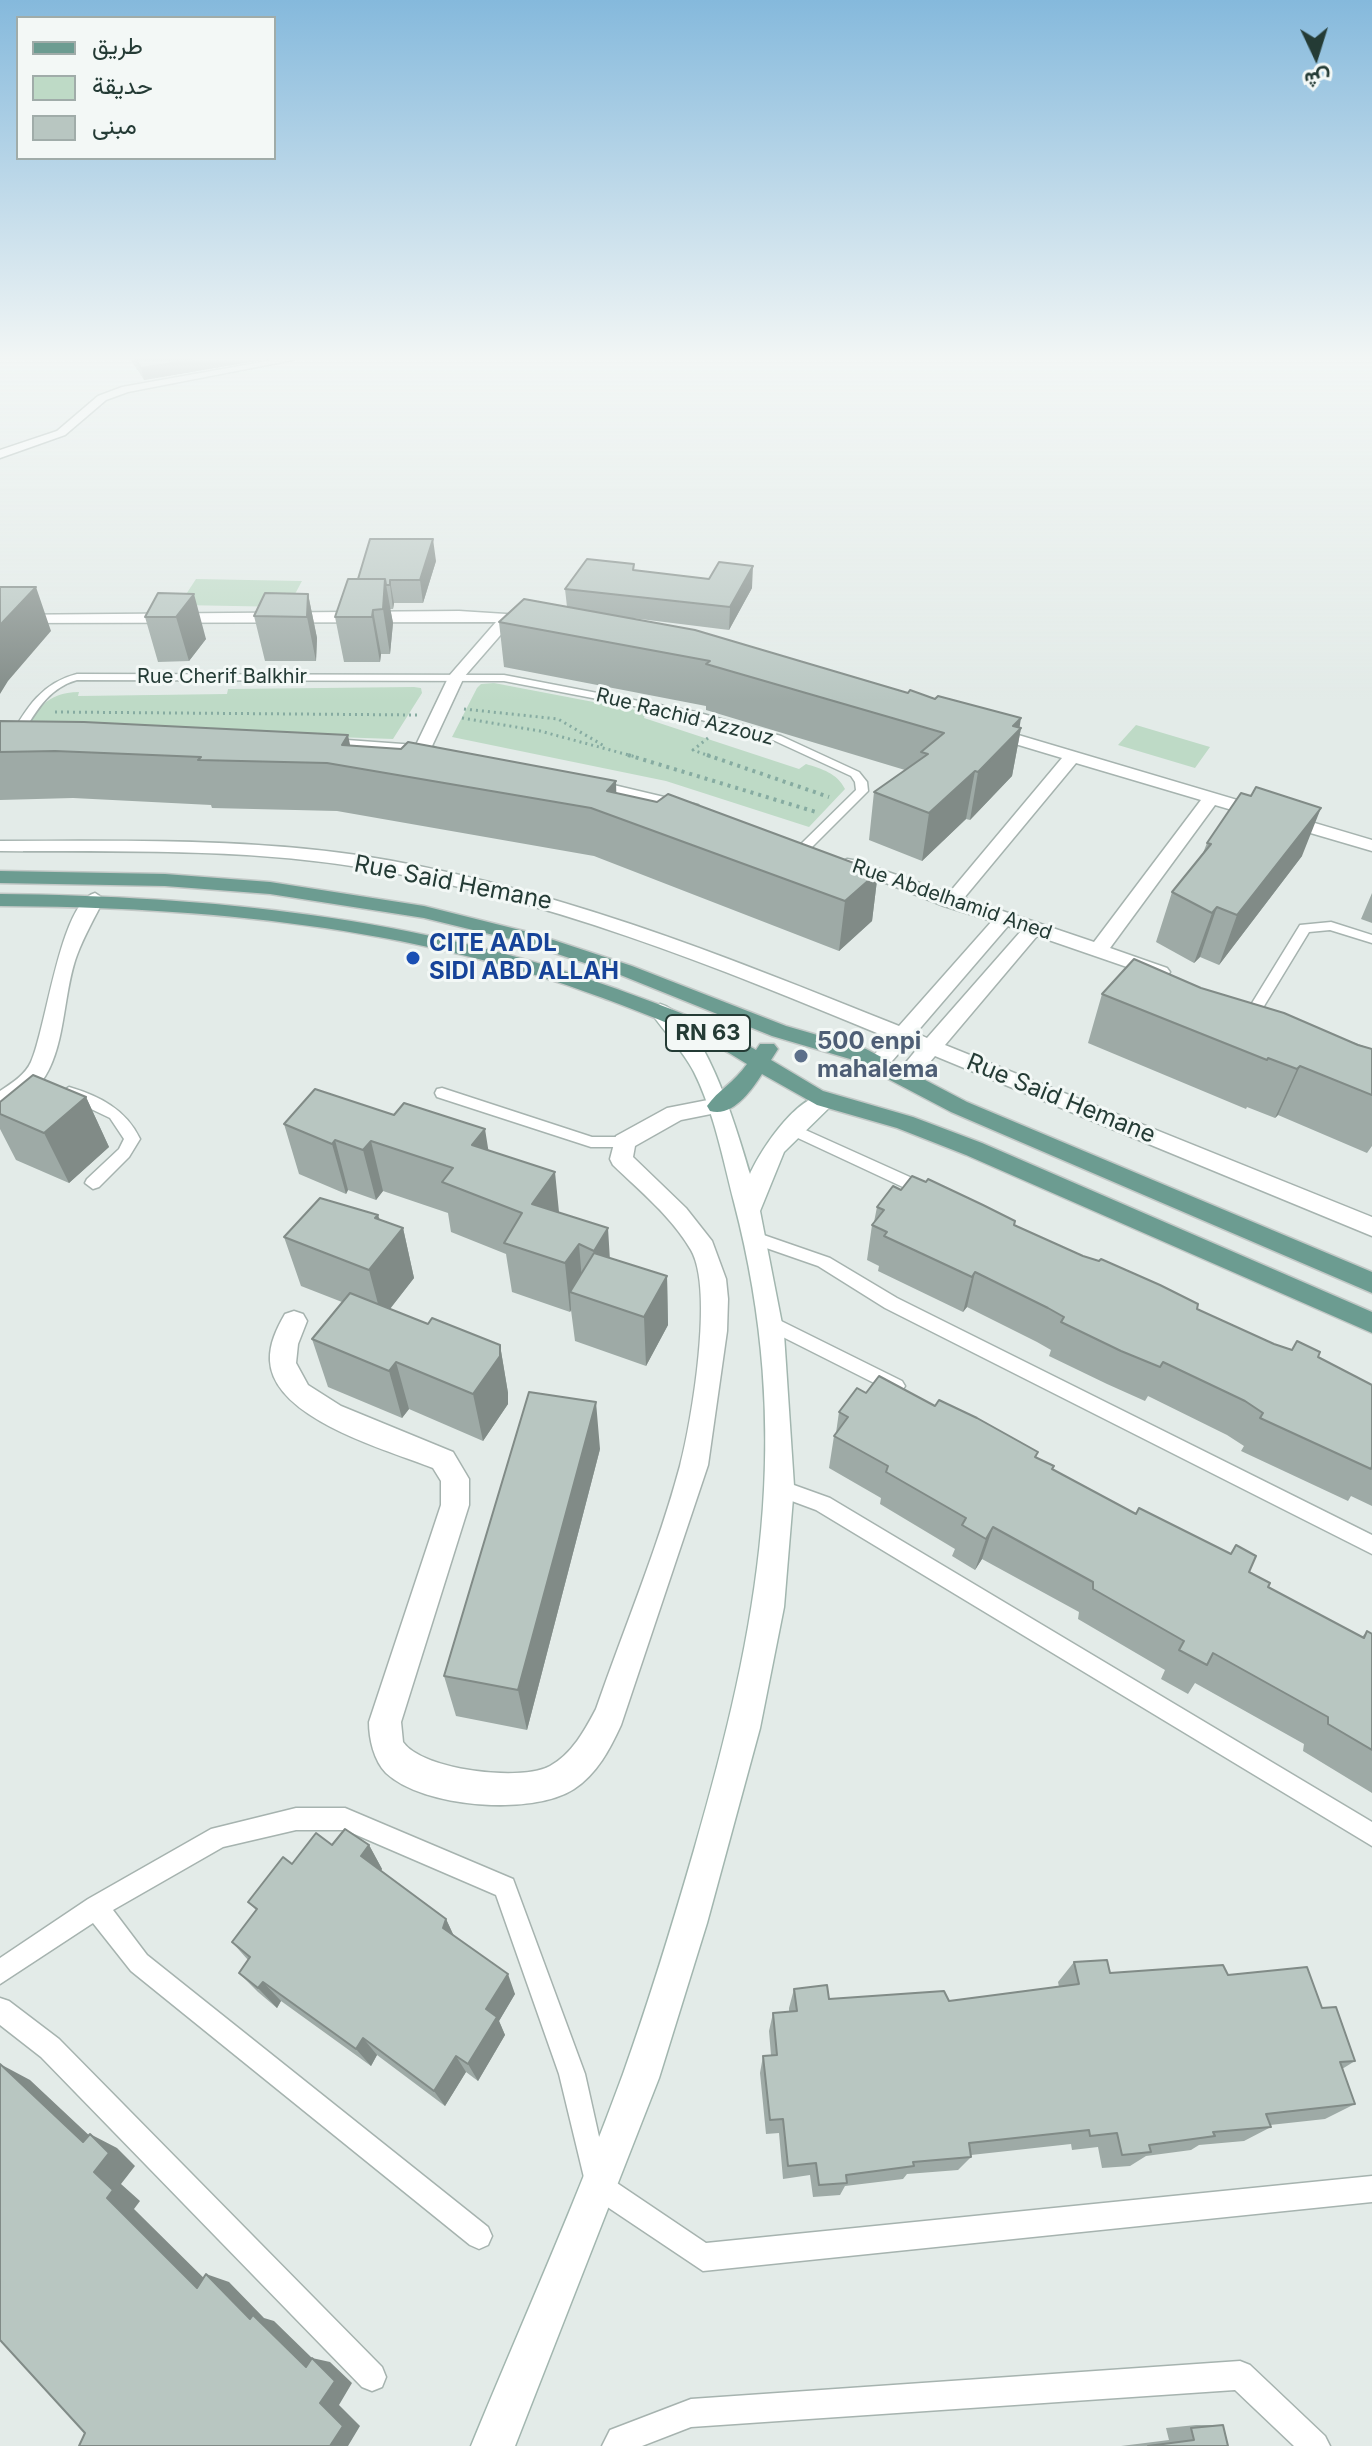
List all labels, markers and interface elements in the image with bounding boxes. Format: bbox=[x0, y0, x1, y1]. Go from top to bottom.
legend bbox=[16, 16, 276, 160]
north arrow bbox=[1276, 16, 1356, 96]
text: طريق bbox=[92, 31, 143, 60]
text: ش bbox=[1304, 66, 1332, 94]
text: حديقة bbox=[92, 71, 153, 100]
text: مبنى bbox=[92, 111, 137, 140]
street label: Rue Cherif Balkhir bbox=[137, 665, 307, 689]
street label: Rue Rachid Azzouz bbox=[594, 683, 776, 751]
street label: Rue Said Hemane bbox=[352, 850, 554, 916]
street label: Rue Abdelhamid Aned bbox=[849, 855, 1055, 945]
place label: CITE AADL SIDI ABD ALLAH bbox=[429, 930, 619, 986]
marker: CITE AADL SIDI ABD ALLAH bbox=[404, 949, 422, 967]
road number: RN 63 bbox=[666, 1015, 750, 1051]
place label: 500 enpi mahalema bbox=[817, 1028, 938, 1084]
marker: 500 enpi mahalema bbox=[792, 1047, 810, 1065]
street label: Rue Said Hemane bbox=[962, 1048, 1160, 1150]

